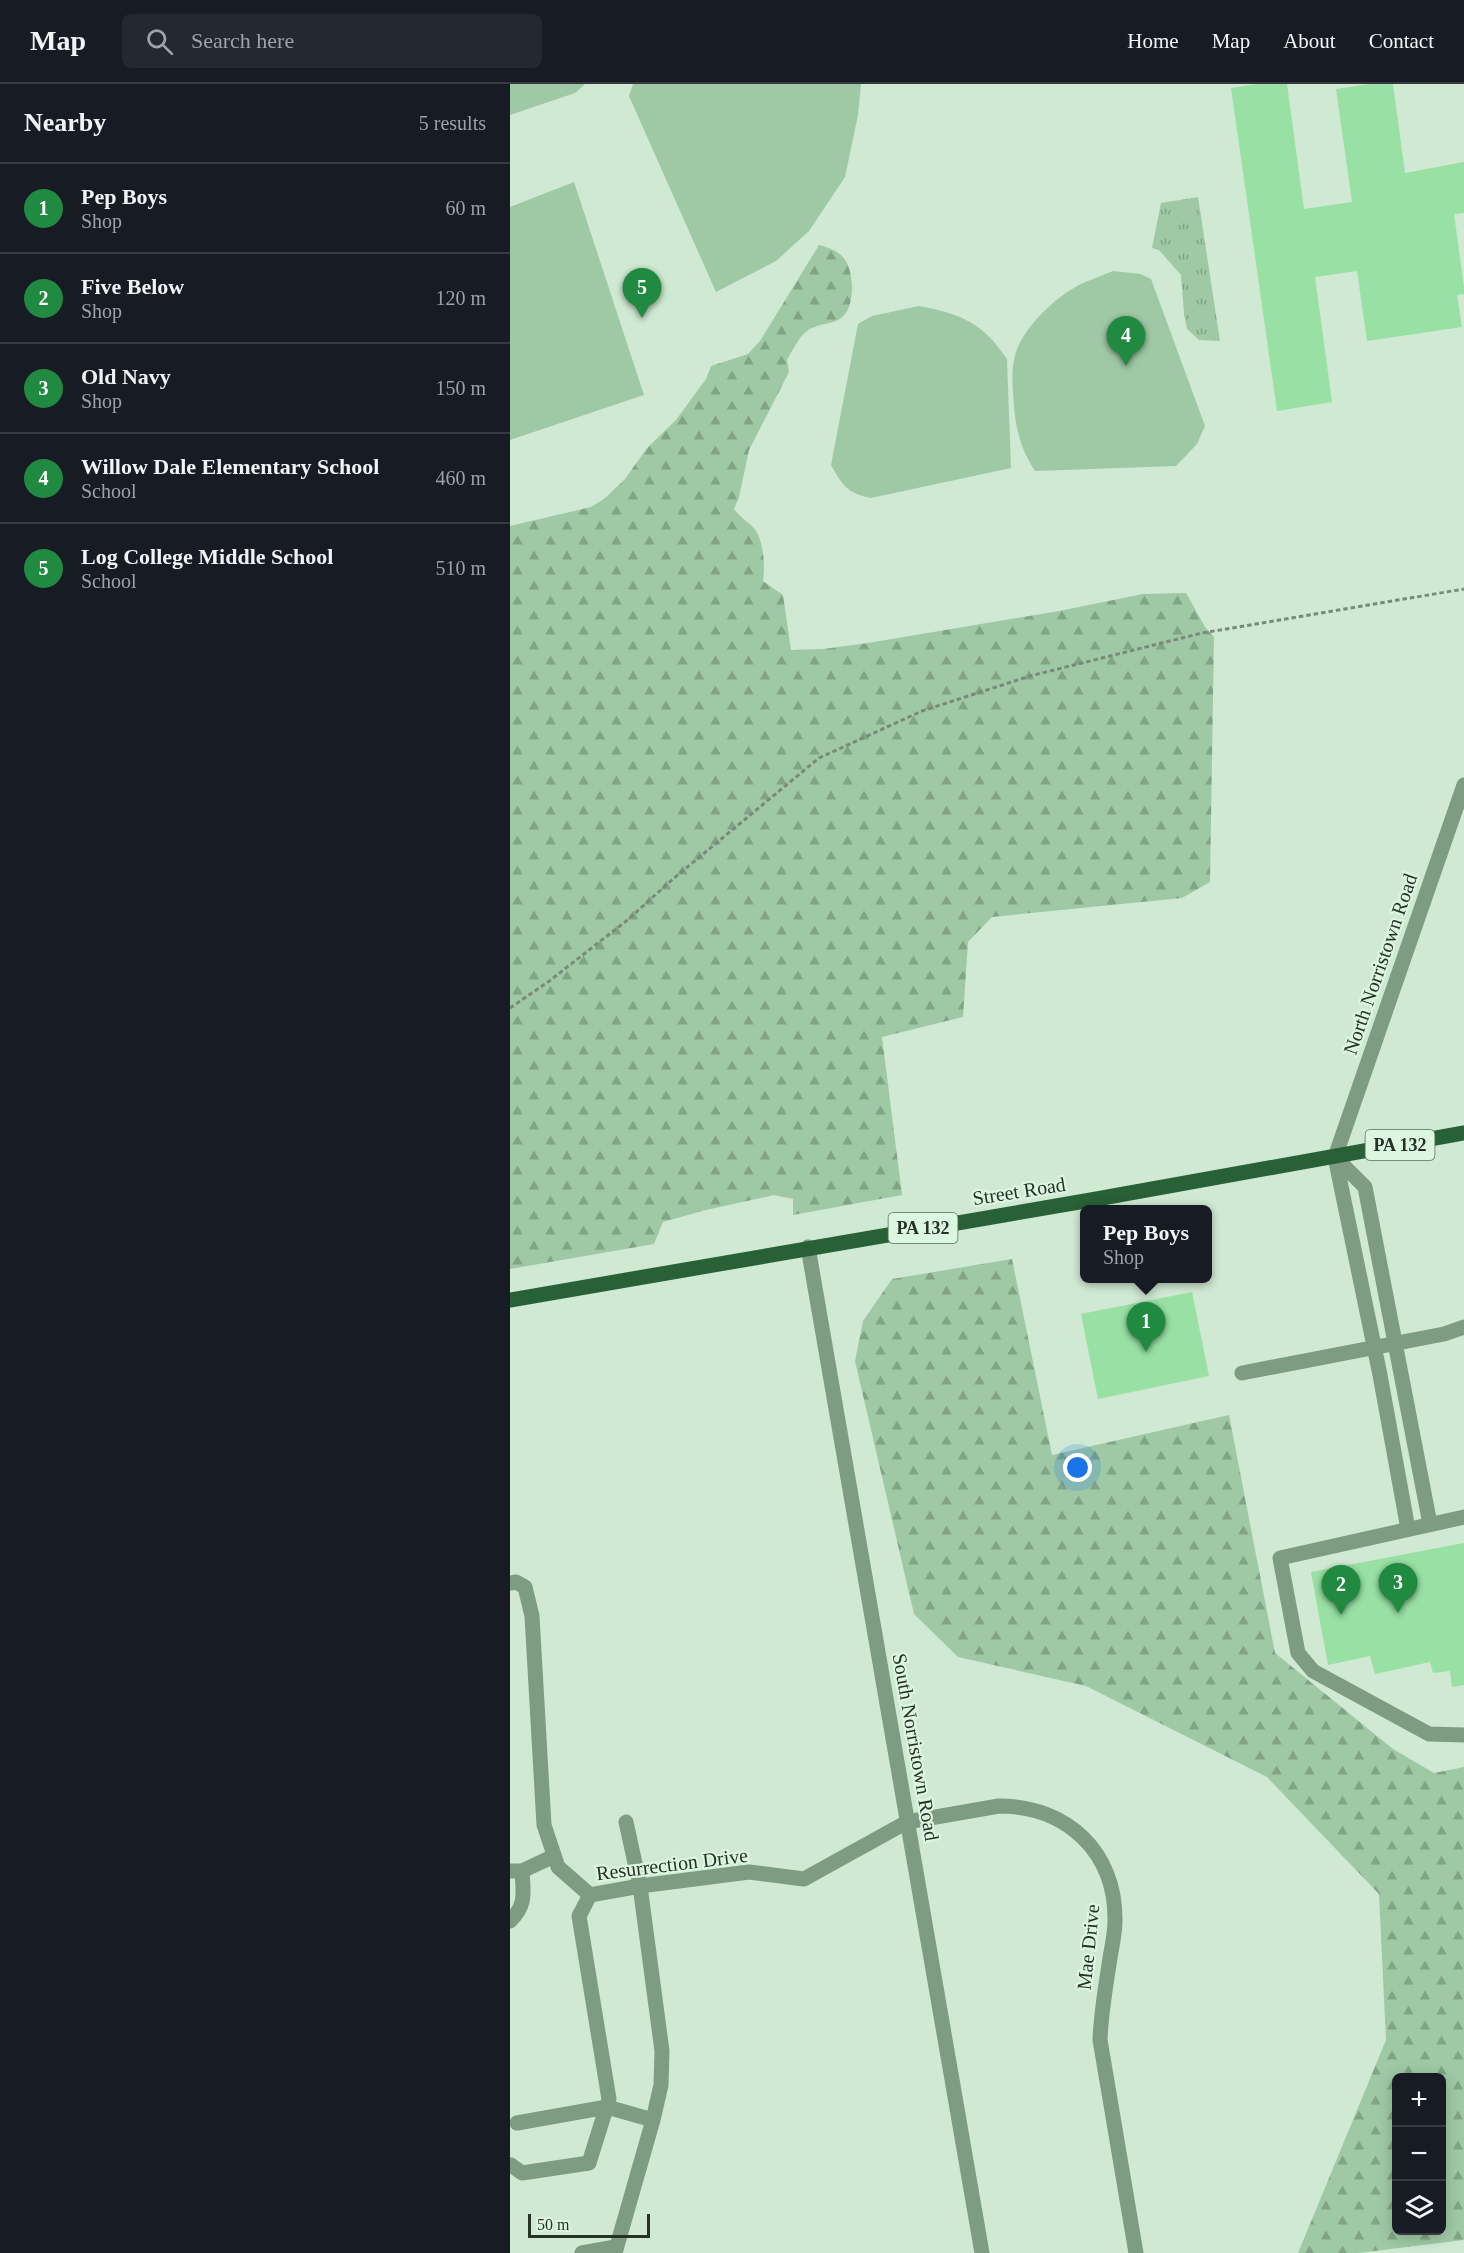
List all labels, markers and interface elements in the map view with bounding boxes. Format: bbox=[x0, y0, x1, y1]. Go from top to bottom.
search box bbox=[122, 14, 542, 68]
text: Map bbox=[30, 25, 86, 56]
icon: search bbox=[143, 25, 176, 58]
text: Search here bbox=[191, 28, 294, 53]
text: Home bbox=[1127, 29, 1179, 53]
text: Map bbox=[1212, 29, 1250, 53]
text: About bbox=[1283, 29, 1336, 53]
text: Contact bbox=[1369, 29, 1434, 53]
text: Nearby bbox=[24, 108, 106, 137]
text: 5 results bbox=[419, 112, 486, 134]
text: Pep Boys bbox=[81, 184, 167, 209]
text: 1 bbox=[39, 197, 49, 219]
text: 60 m bbox=[445, 197, 486, 219]
text: Shop bbox=[81, 210, 122, 232]
pin: 5 bbox=[622, 268, 662, 318]
text: Five Below bbox=[81, 274, 184, 299]
text: 2 bbox=[39, 287, 49, 309]
text: 120 m bbox=[435, 287, 486, 309]
text: Shop bbox=[81, 300, 122, 322]
pin: 4 bbox=[1106, 316, 1146, 366]
text: Old Navy bbox=[81, 364, 171, 389]
text: 3 bbox=[39, 377, 49, 399]
text: 150 m bbox=[435, 377, 486, 399]
text: Shop bbox=[81, 390, 122, 412]
text: Willow Dale Elementary School bbox=[81, 454, 379, 479]
text: 4 bbox=[39, 467, 49, 489]
text: 460 m bbox=[435, 467, 486, 489]
text: School bbox=[81, 480, 137, 502]
text: Log College Middle School bbox=[81, 544, 333, 569]
text: 5 bbox=[39, 557, 49, 579]
text: 510 m bbox=[435, 557, 486, 579]
text: School bbox=[81, 570, 137, 592]
street label: North Norristown Road bbox=[1339, 871, 1421, 1057]
road number: PA 132 bbox=[1366, 1130, 1434, 1160]
street label: Street Road bbox=[971, 1173, 1067, 1209]
popup bbox=[1080, 1205, 1212, 1283]
road number: PA 132 bbox=[888, 1213, 958, 1243]
text: Pep Boys bbox=[1103, 1220, 1189, 1245]
text: Shop bbox=[1103, 1246, 1144, 1268]
pin: 1 bbox=[1126, 1302, 1166, 1352]
your location bbox=[1063, 1453, 1092, 1482]
pin: 3 bbox=[1378, 1564, 1418, 1613]
pin: 2 bbox=[1322, 1566, 1360, 1615]
street label: South Norristown Road bbox=[889, 1652, 943, 1842]
street label: Resurrection Drive bbox=[595, 1844, 749, 1884]
street label: Mae Drive bbox=[1073, 1903, 1103, 1991]
map controls bbox=[1392, 2073, 1446, 2235]
button: + bbox=[1392, 2073, 1446, 2127]
button: − bbox=[1392, 2127, 1446, 2181]
button: layers bbox=[1392, 2181, 1446, 2235]
scale bar bbox=[528, 2211, 650, 2238]
text: 50 m bbox=[537, 2216, 569, 2233]

